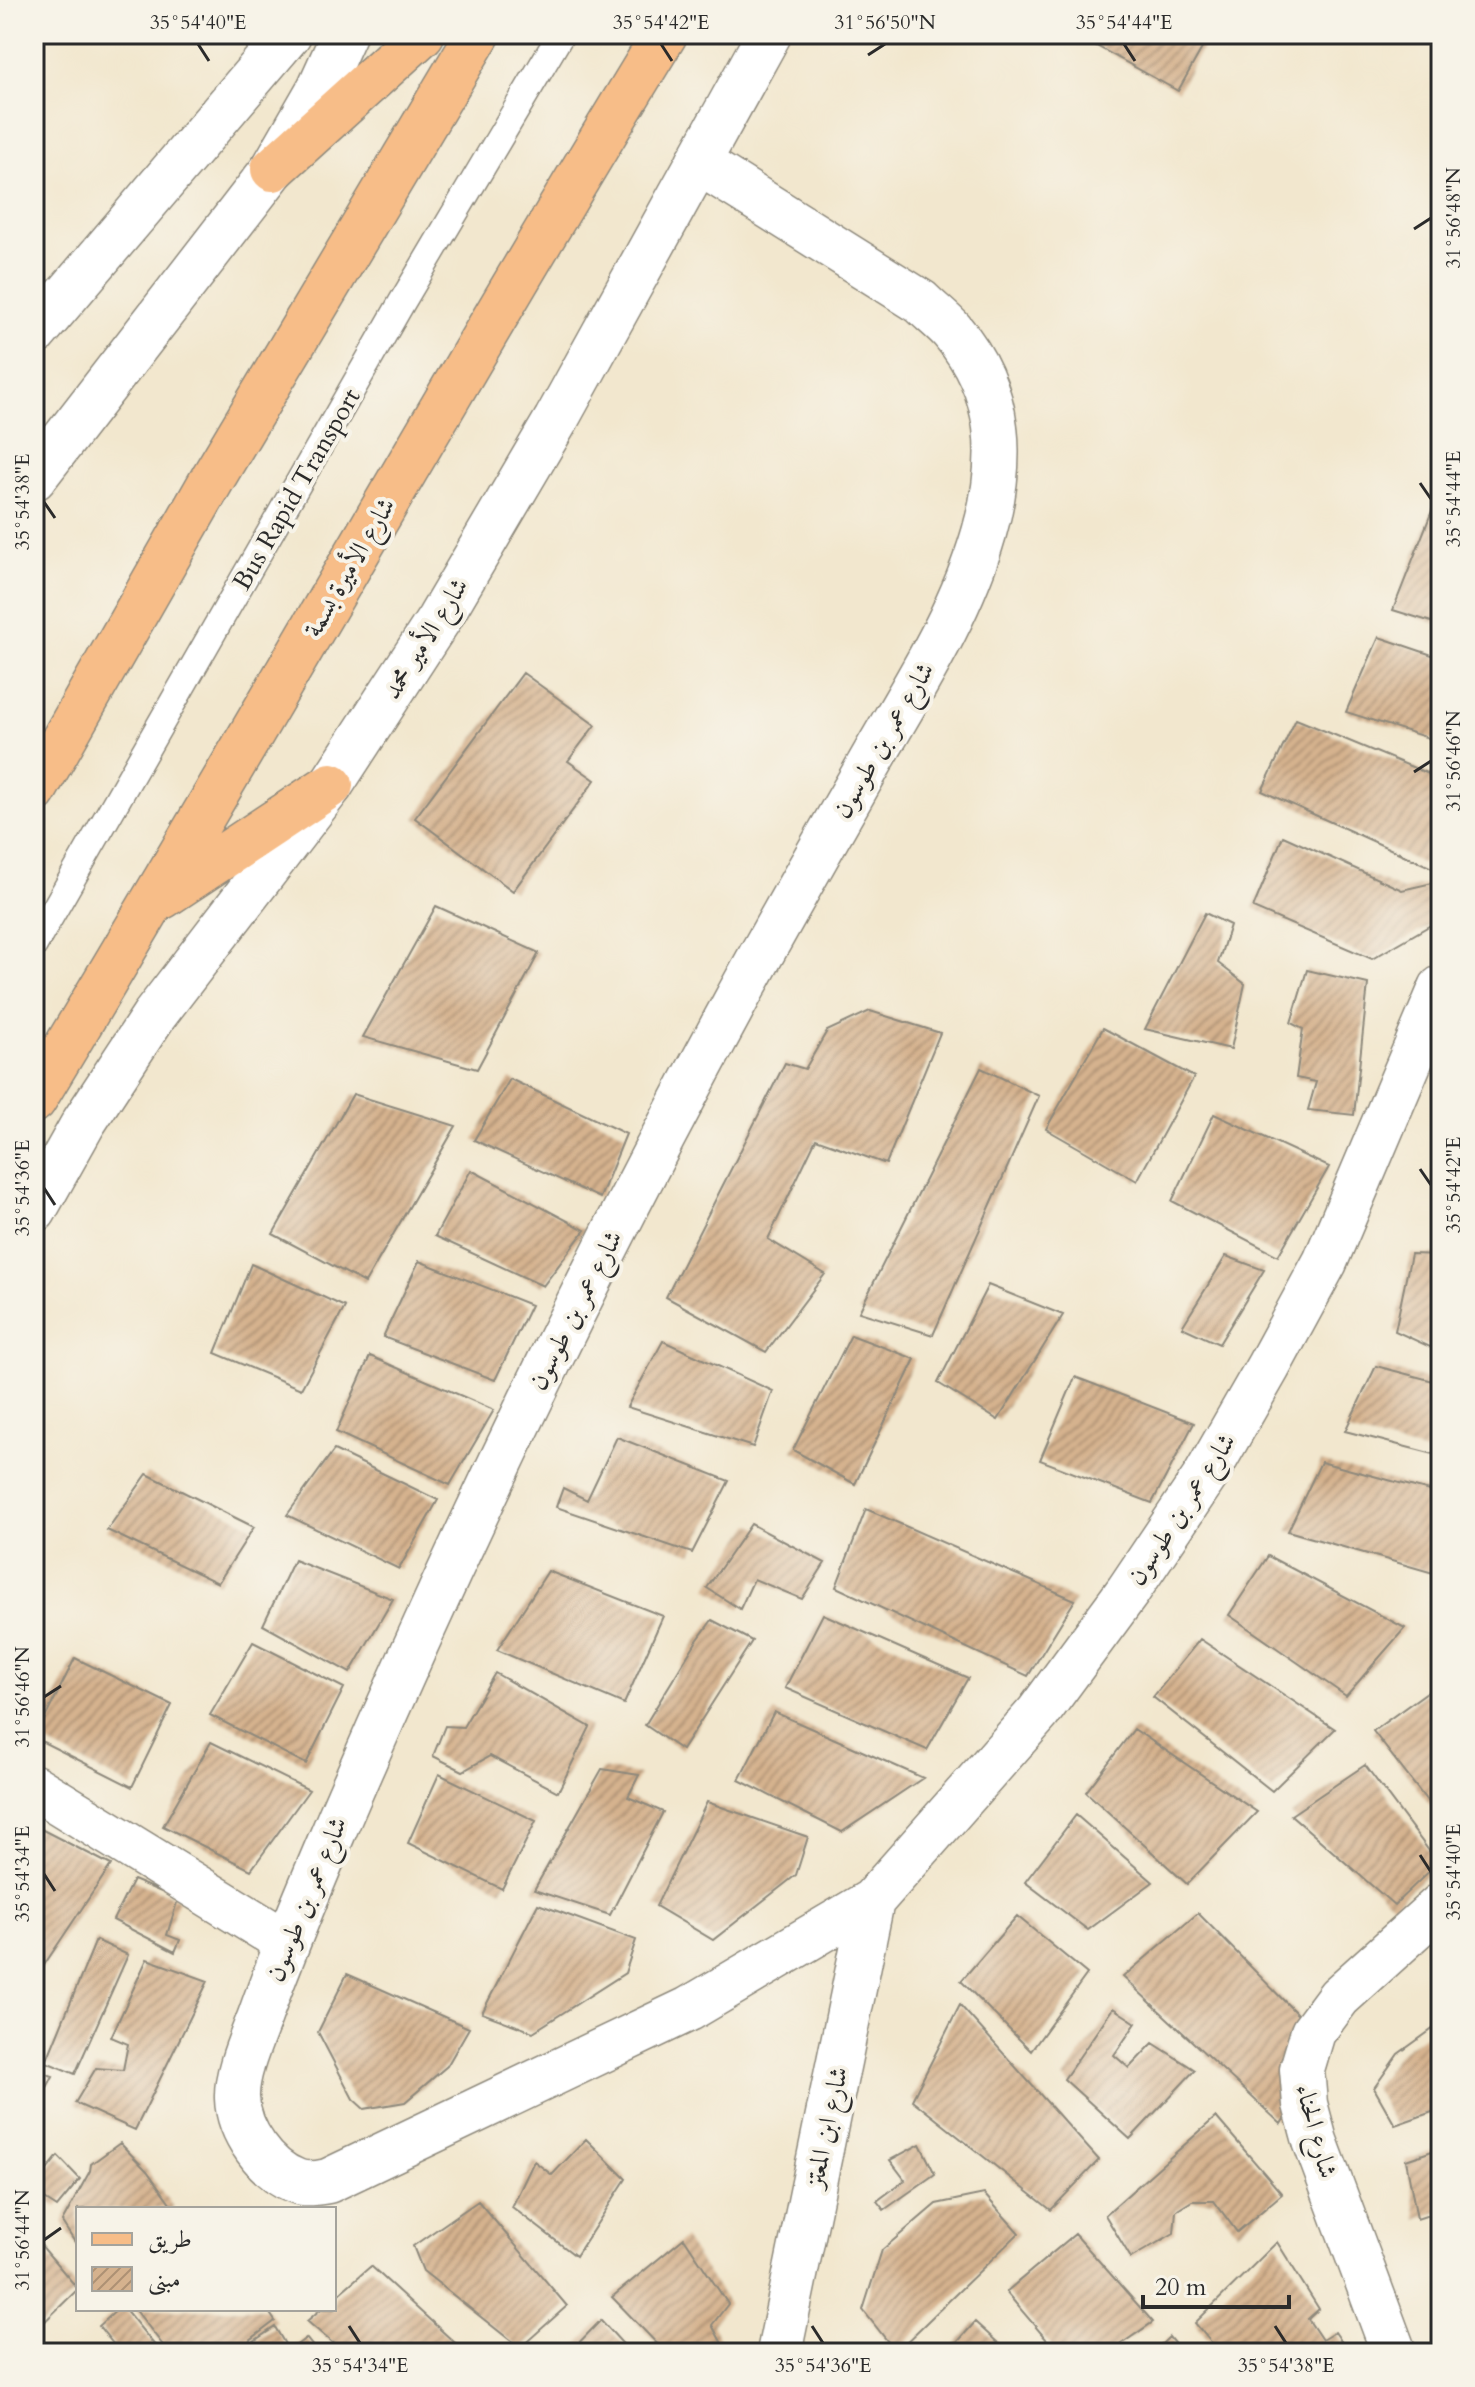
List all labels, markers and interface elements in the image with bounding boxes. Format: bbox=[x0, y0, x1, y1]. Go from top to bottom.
text: 35°54'40"E bbox=[150, 9, 246, 36]
text: 35°54'42"E bbox=[613, 9, 709, 36]
text: 31°56'50"N bbox=[834, 9, 936, 36]
text: 35°54'44"E bbox=[1076, 9, 1172, 36]
text: 31°56'48"N bbox=[1440, 167, 1467, 269]
street label: Bus Rapid Transport bbox=[224, 382, 369, 597]
text: 35°54'44"E bbox=[1440, 451, 1467, 547]
text: 35°54'38"E bbox=[9, 454, 36, 550]
street label: شارع الأميرة بسمة bbox=[294, 491, 407, 645]
street label: شارع الأمير محمد bbox=[373, 570, 480, 708]
street label: شارع عمر بن طوسون bbox=[825, 656, 946, 827]
text: 31°56'46"N bbox=[1440, 710, 1467, 812]
text: 35°54'42"E bbox=[1440, 1137, 1467, 1233]
text: 35°54'36"E bbox=[9, 1140, 36, 1236]
street label: شارع عمر بن طوسون bbox=[520, 1224, 634, 1398]
street label: شارع عمر بن طوسون bbox=[1119, 1426, 1247, 1594]
text: 31°56'46"N bbox=[9, 1646, 36, 1748]
street label: شارع عمر بن طوسون bbox=[257, 1811, 359, 1988]
text: 35°54'40"E bbox=[1440, 1824, 1467, 1920]
text: 35°54'34"E bbox=[9, 1826, 36, 1922]
street label: شارع ابن المعتز bbox=[796, 2063, 860, 2195]
street label: شارع الحناء bbox=[1283, 2080, 1346, 2183]
text: 31°56'44"N bbox=[9, 2189, 36, 2291]
legend bbox=[76, 2207, 336, 2311]
text: طريق bbox=[148, 2223, 192, 2256]
scale bar bbox=[1143, 2259, 1289, 2309]
text: مبنى bbox=[148, 2263, 181, 2296]
text: 20 m bbox=[1155, 2271, 1207, 2304]
text: 35°54'34"E bbox=[312, 2352, 408, 2379]
text: 35°54'36"E bbox=[775, 2352, 871, 2379]
text: 35°54'38"E bbox=[1238, 2352, 1334, 2379]

